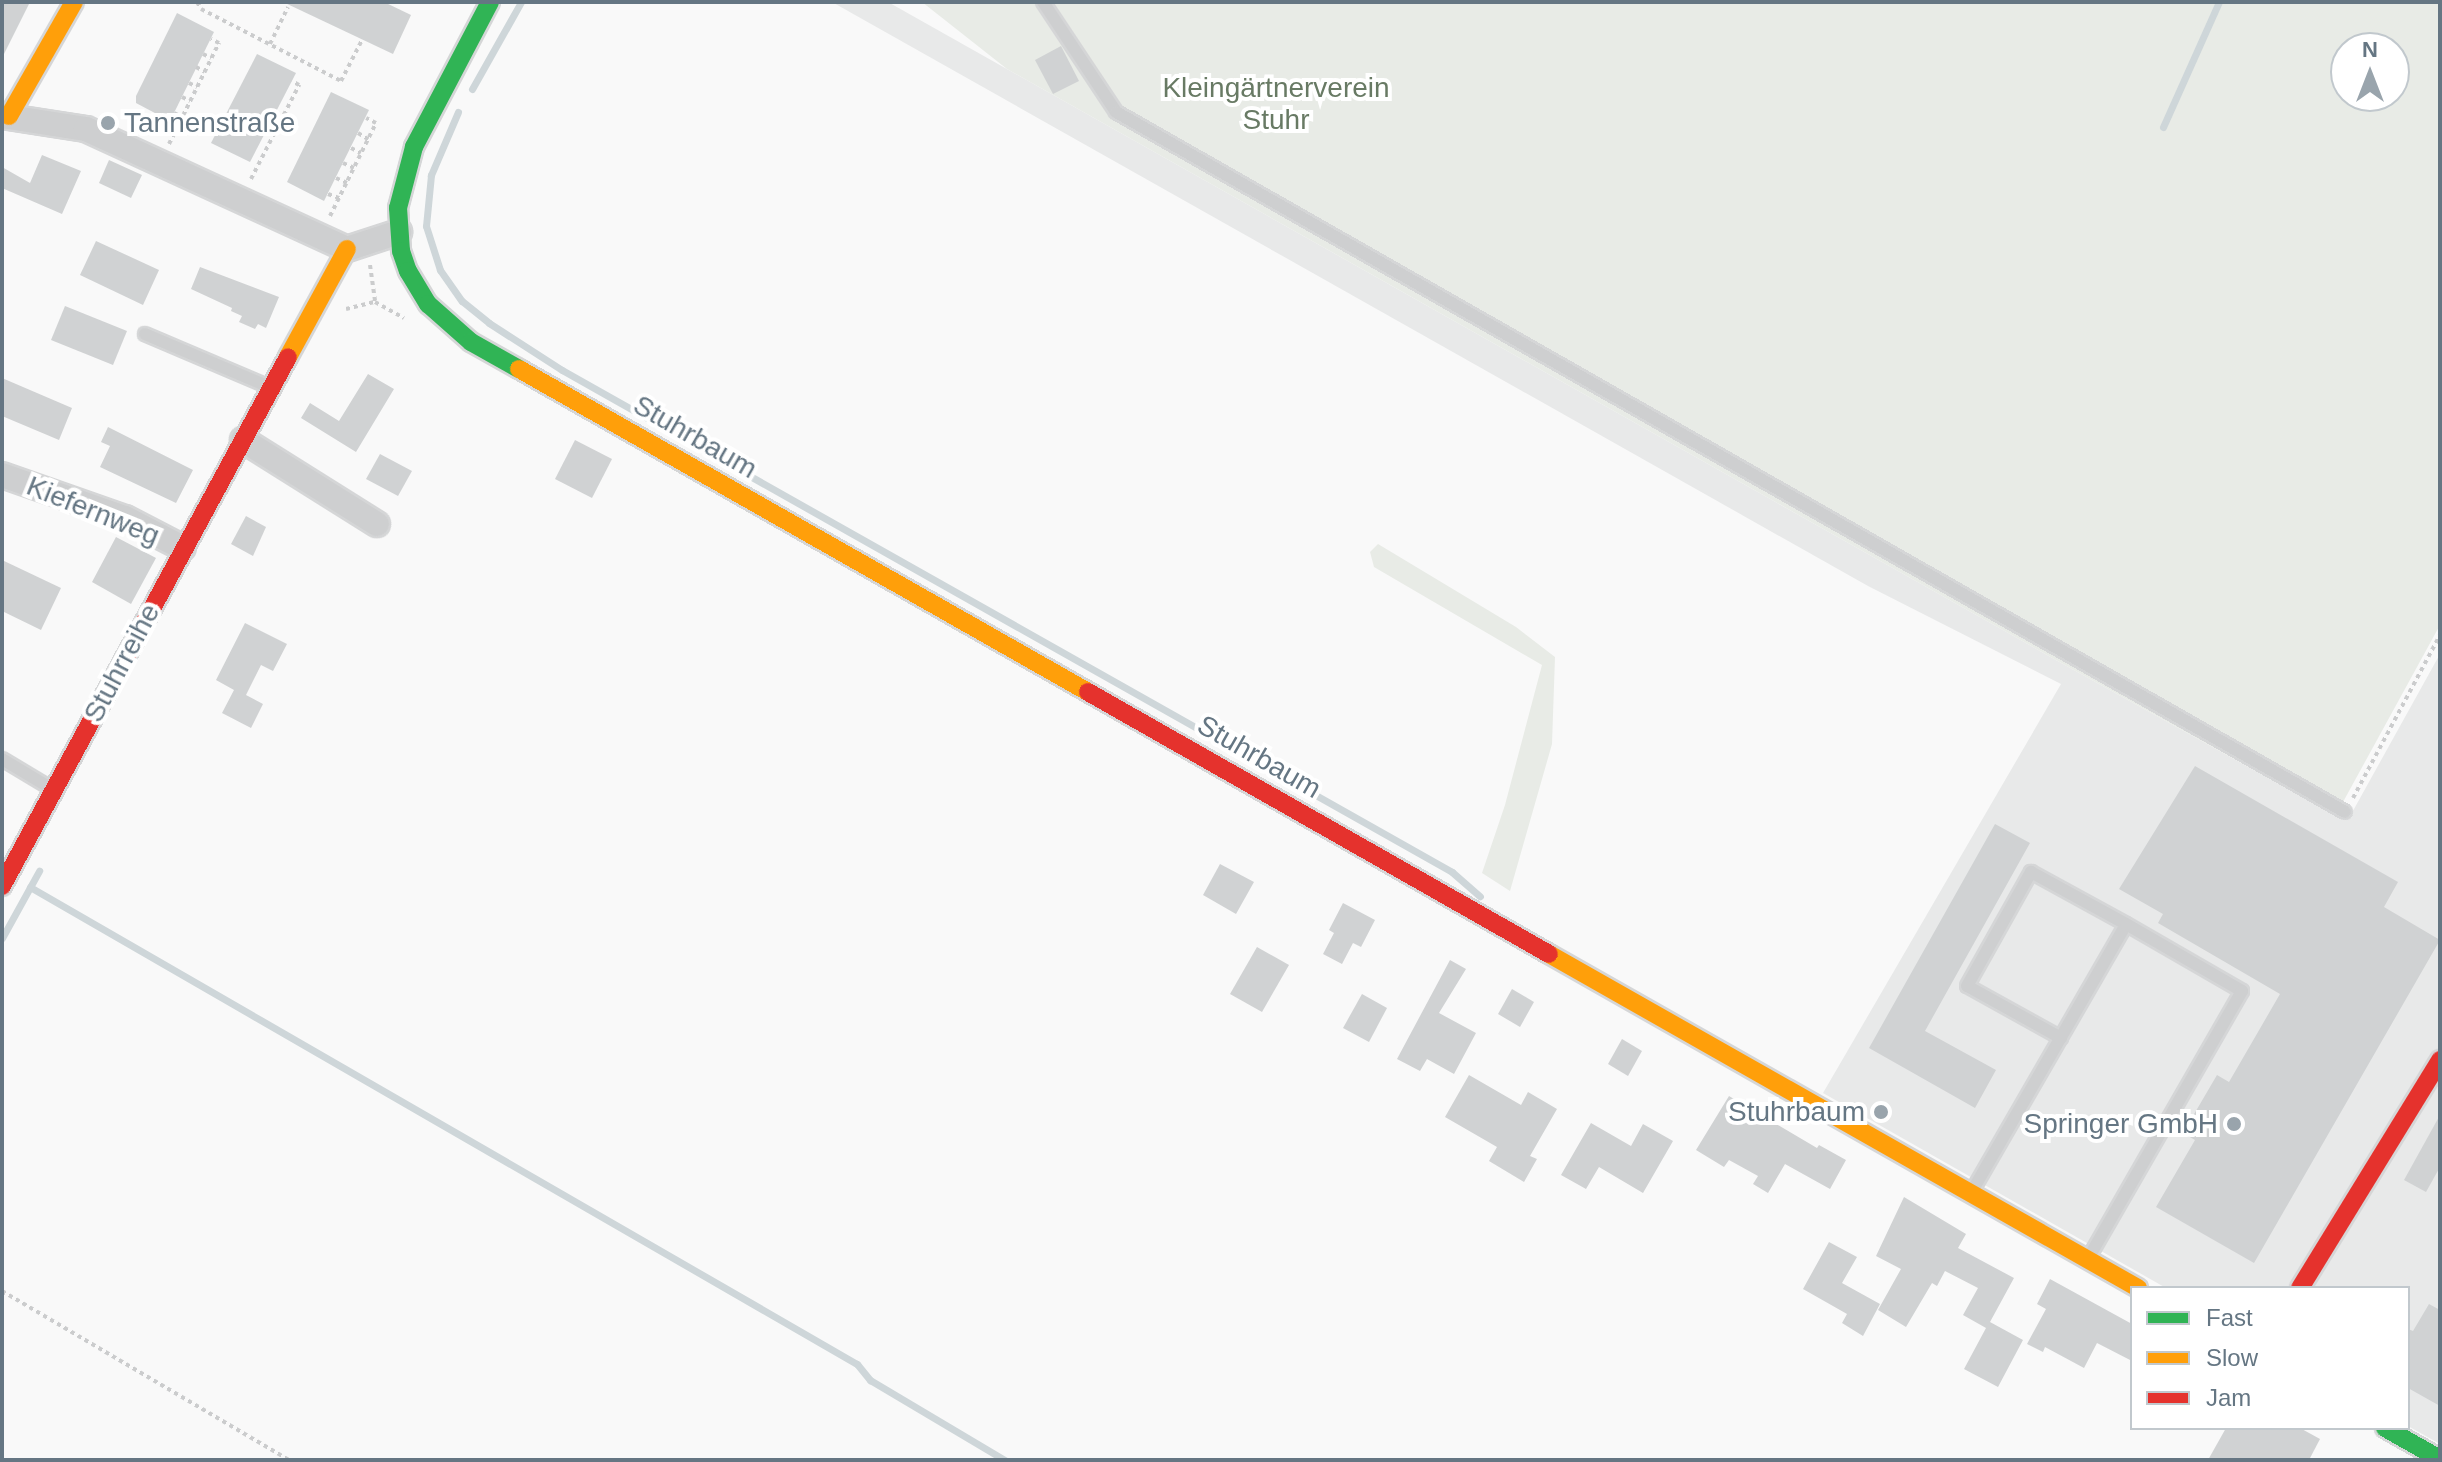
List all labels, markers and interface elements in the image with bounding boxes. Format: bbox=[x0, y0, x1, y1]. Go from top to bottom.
north arrow bbox=[2330, 32, 2410, 112]
text: N bbox=[2362, 37, 2378, 62]
park label: Kleingärtnerverein Stuhr bbox=[1162, 71, 1390, 137]
place label: Tannenstraße bbox=[124, 106, 295, 140]
marker: Tannenstraße bbox=[99, 114, 117, 132]
street label: Stuhrbaum bbox=[627, 388, 763, 486]
street label: Kiefernweg bbox=[22, 469, 164, 553]
street label: Stuhrreihe bbox=[77, 598, 167, 728]
street label: Stuhrbaum bbox=[1191, 708, 1327, 806]
place label: Stuhrbaum bbox=[1728, 1095, 1865, 1129]
marker: Stuhrbaum bbox=[1872, 1103, 1890, 1121]
place label: Springer GmbH bbox=[2023, 1107, 2218, 1141]
marker: Springer GmbH bbox=[2225, 1115, 2243, 1133]
legend bbox=[2130, 1286, 2410, 1430]
text: Fast bbox=[2206, 1304, 2253, 1331]
text: Slow bbox=[2206, 1344, 2258, 1371]
text: Jam bbox=[2206, 1384, 2251, 1411]

